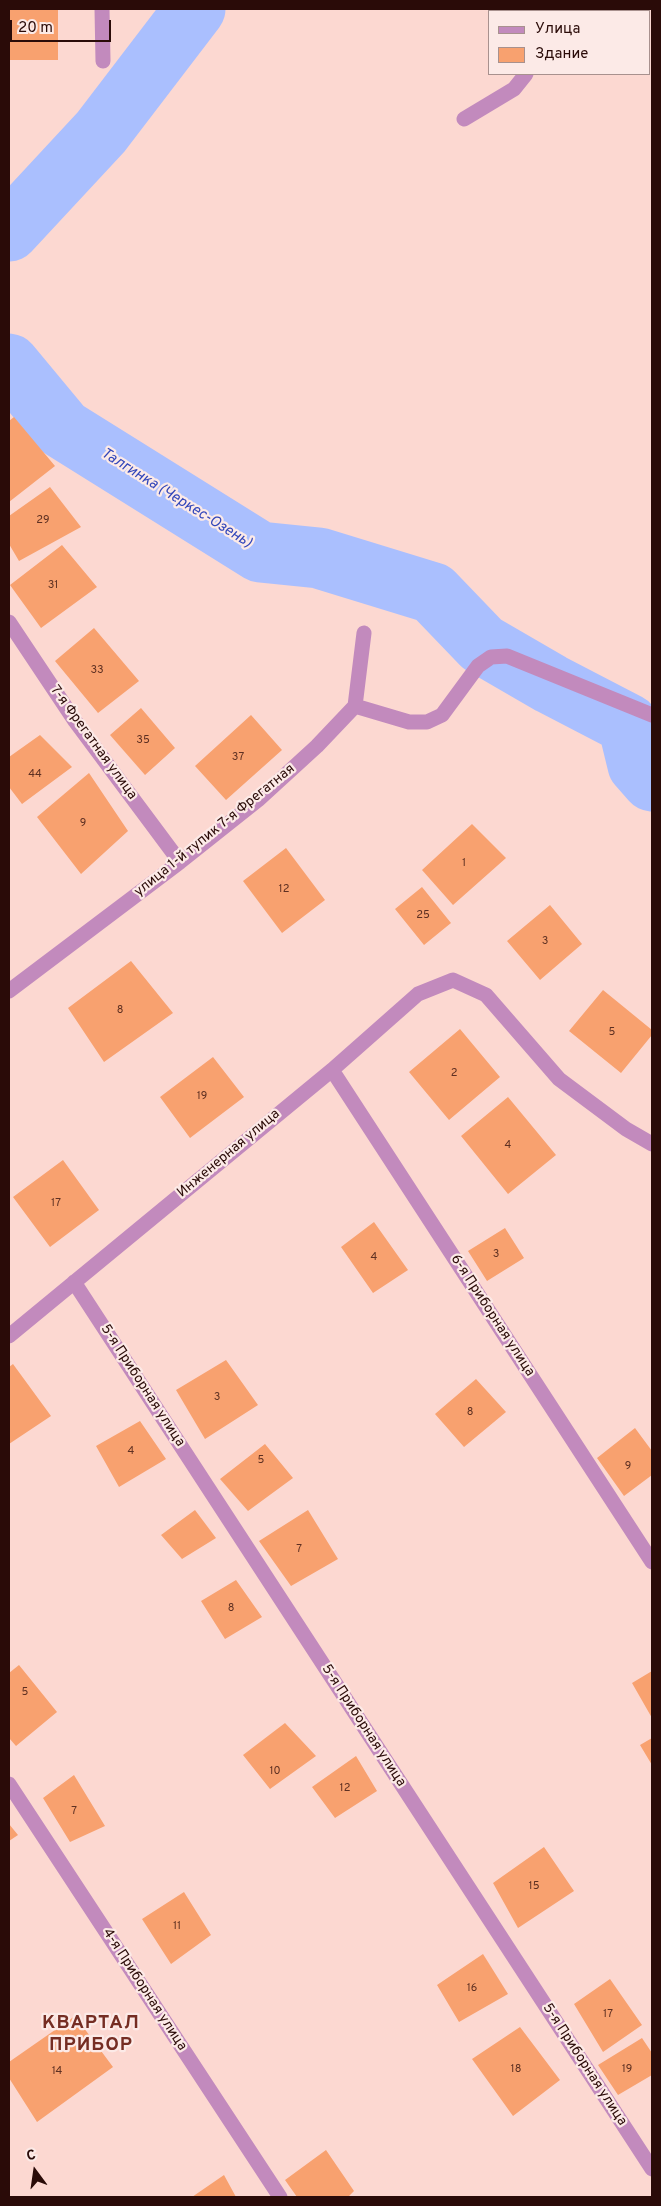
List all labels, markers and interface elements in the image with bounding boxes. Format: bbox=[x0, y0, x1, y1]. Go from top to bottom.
scale bar bbox=[12, 10, 114, 42]
legend bbox=[488, 10, 651, 75]
text: 20 m bbox=[18, 19, 53, 38]
text: Улица bbox=[535, 20, 580, 39]
text: Здание bbox=[535, 45, 588, 64]
water label: Талгинка (Черкес-Озень) bbox=[97, 445, 255, 553]
house number: 29 bbox=[36, 514, 50, 528]
house number: 31 bbox=[48, 579, 58, 593]
house number: 33 bbox=[90, 664, 104, 678]
street label: 7-я Фрегатная улица bbox=[46, 683, 140, 803]
house number: 35 bbox=[136, 734, 150, 748]
house number: 37 bbox=[232, 751, 244, 765]
street label: улица 1-й тупик 7-я Фрегатная bbox=[131, 761, 299, 901]
house number: 44 bbox=[28, 768, 42, 782]
house number: 9 bbox=[80, 817, 86, 831]
house number: 1 bbox=[462, 857, 466, 871]
house number: 12 bbox=[279, 883, 289, 897]
house number: 25 bbox=[416, 909, 430, 923]
house number: 3 bbox=[542, 935, 548, 949]
house number: 8 bbox=[117, 1004, 123, 1018]
house number: 5 bbox=[609, 1026, 615, 1040]
house number: 2 bbox=[451, 1067, 457, 1081]
house number: 19 bbox=[197, 1090, 207, 1104]
street label: Инженерная улица bbox=[174, 1106, 284, 1202]
house number: 4 bbox=[505, 1139, 511, 1153]
house number: 17 bbox=[51, 1197, 61, 1211]
house number: 3 bbox=[493, 1248, 499, 1262]
house number: 4 bbox=[371, 1251, 377, 1265]
street label: 6-я Приборная улица bbox=[446, 1252, 538, 1380]
street label: 5-я Приборная улица bbox=[96, 1322, 188, 1450]
house number: 3 bbox=[214, 1391, 220, 1405]
house number: 8 bbox=[467, 1406, 473, 1420]
house number: 4 bbox=[128, 1445, 134, 1459]
house number: 5 bbox=[258, 1454, 264, 1468]
house number: 9 bbox=[625, 1460, 631, 1474]
house number: 7 bbox=[296, 1543, 302, 1557]
house number: 8 bbox=[228, 1602, 234, 1616]
street label: 5-я Приборная улица bbox=[317, 1662, 409, 1790]
house number: 5 bbox=[22, 1686, 28, 1700]
house number: 10 bbox=[269, 1765, 281, 1779]
house number: 12 bbox=[340, 1782, 350, 1796]
house number: 7 bbox=[71, 1805, 77, 1819]
house number: 15 bbox=[529, 1880, 539, 1894]
house number: 11 bbox=[173, 1920, 181, 1934]
street label: 4-я Приборная улица bbox=[98, 1926, 190, 2054]
house number: 16 bbox=[467, 1982, 477, 1996]
street label: 5-я Приборная улица bbox=[538, 2001, 630, 2129]
house number: 17 bbox=[603, 2008, 613, 2022]
district label: КВАРТАЛ ПРИБОР bbox=[41, 2013, 141, 2057]
house number: 18 bbox=[511, 2063, 521, 2077]
house number: 19 bbox=[622, 2063, 632, 2077]
house number: 14 bbox=[52, 2065, 62, 2079]
north arrow bbox=[10, 2146, 60, 2196]
text: С bbox=[25, 2147, 38, 2165]

